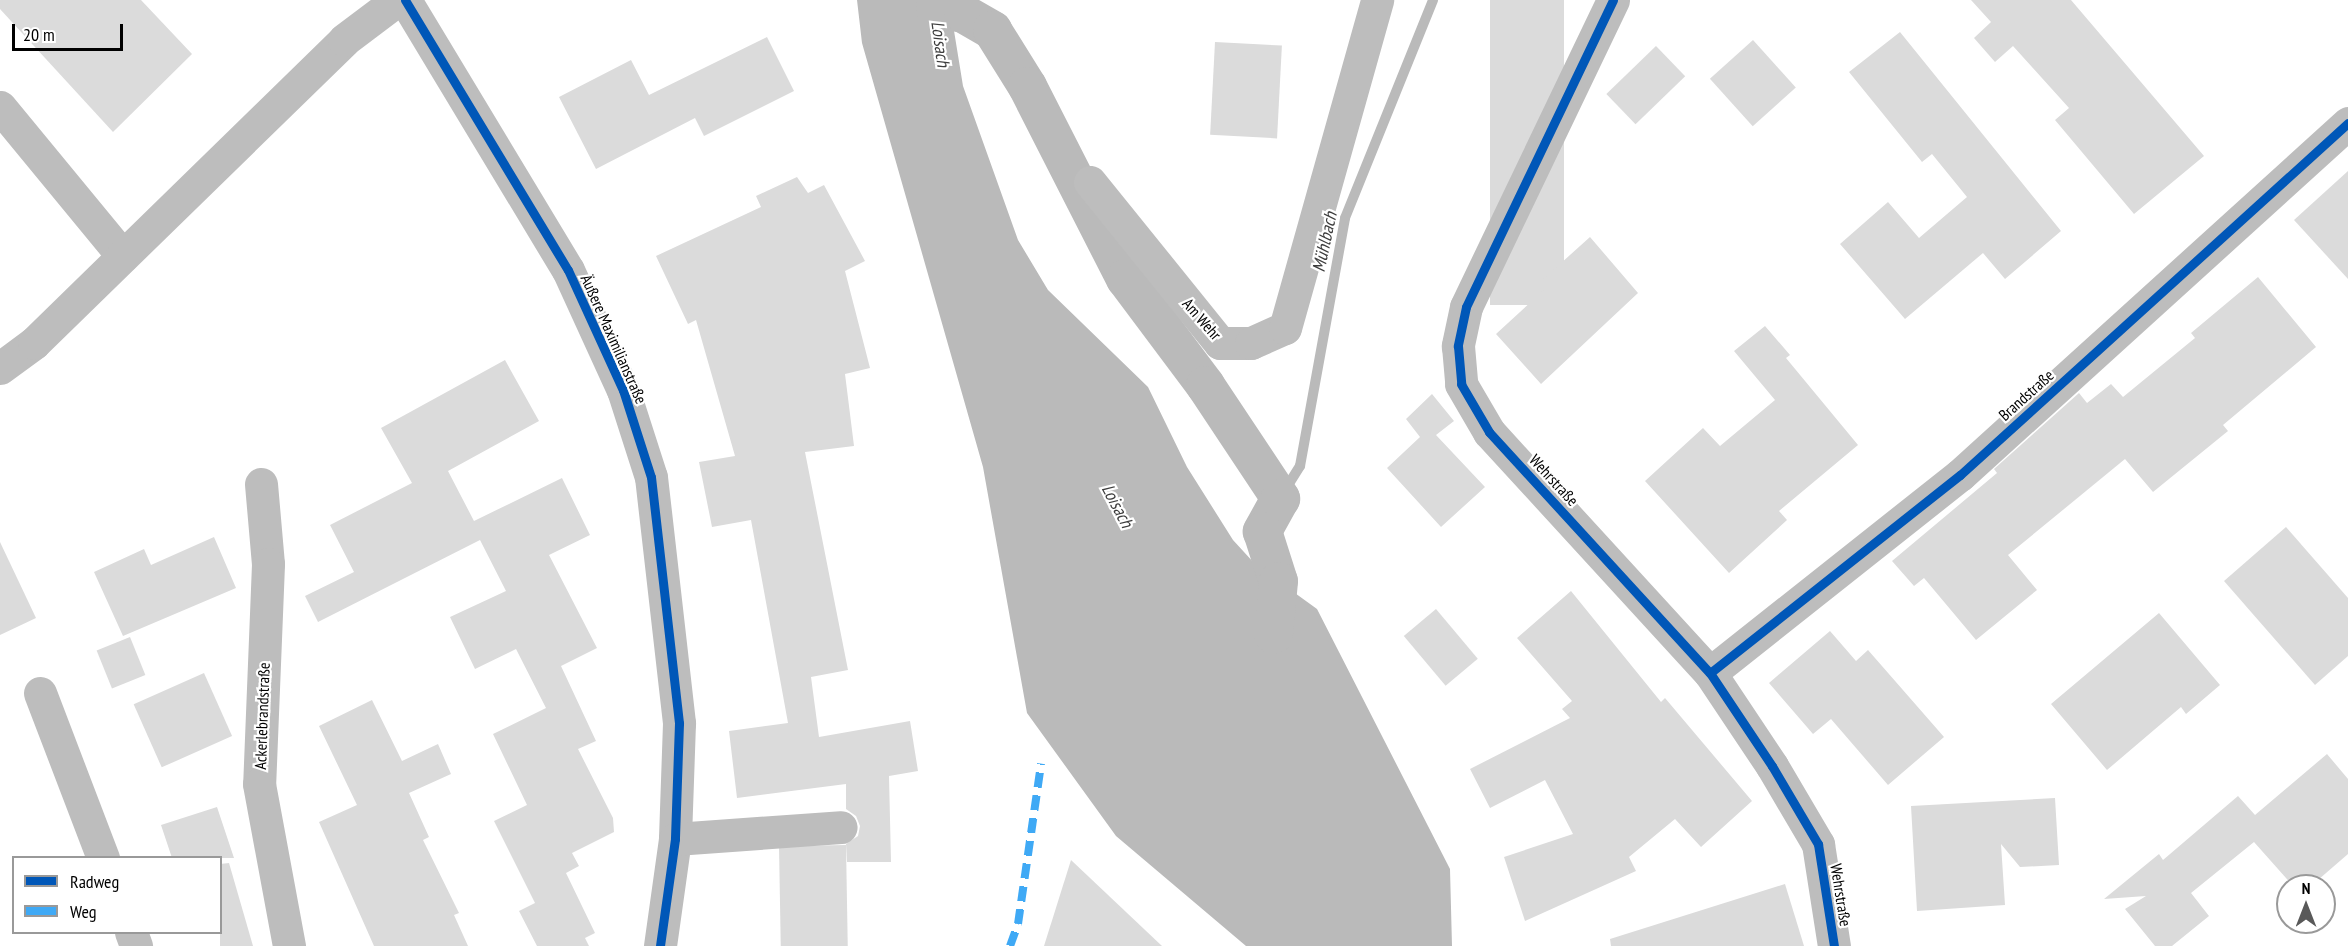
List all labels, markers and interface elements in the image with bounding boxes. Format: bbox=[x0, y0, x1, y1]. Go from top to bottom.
scale bar bbox=[15, 12, 126, 50]
water label: Loisach bbox=[926, 20, 954, 68]
text: 20 m bbox=[23, 23, 55, 46]
water label: Mühlbach bbox=[1308, 210, 1342, 274]
street label: Äußere Maximilianstraße bbox=[577, 271, 651, 407]
street label: Am Wehr bbox=[1178, 294, 1226, 344]
street label: Brandstraße bbox=[1995, 365, 2057, 425]
street label: Wehrstraße bbox=[1525, 450, 1583, 510]
water label: Loisach bbox=[1097, 481, 1137, 531]
street label: Ackerlebrandstraße bbox=[251, 662, 273, 770]
legend bbox=[12, 856, 222, 934]
street label: Wehrstraße bbox=[1827, 862, 1855, 928]
text: Radweg bbox=[70, 870, 119, 893]
north arrow bbox=[2276, 874, 2336, 934]
text: N bbox=[2302, 878, 2310, 898]
text: Weg bbox=[70, 900, 97, 923]

